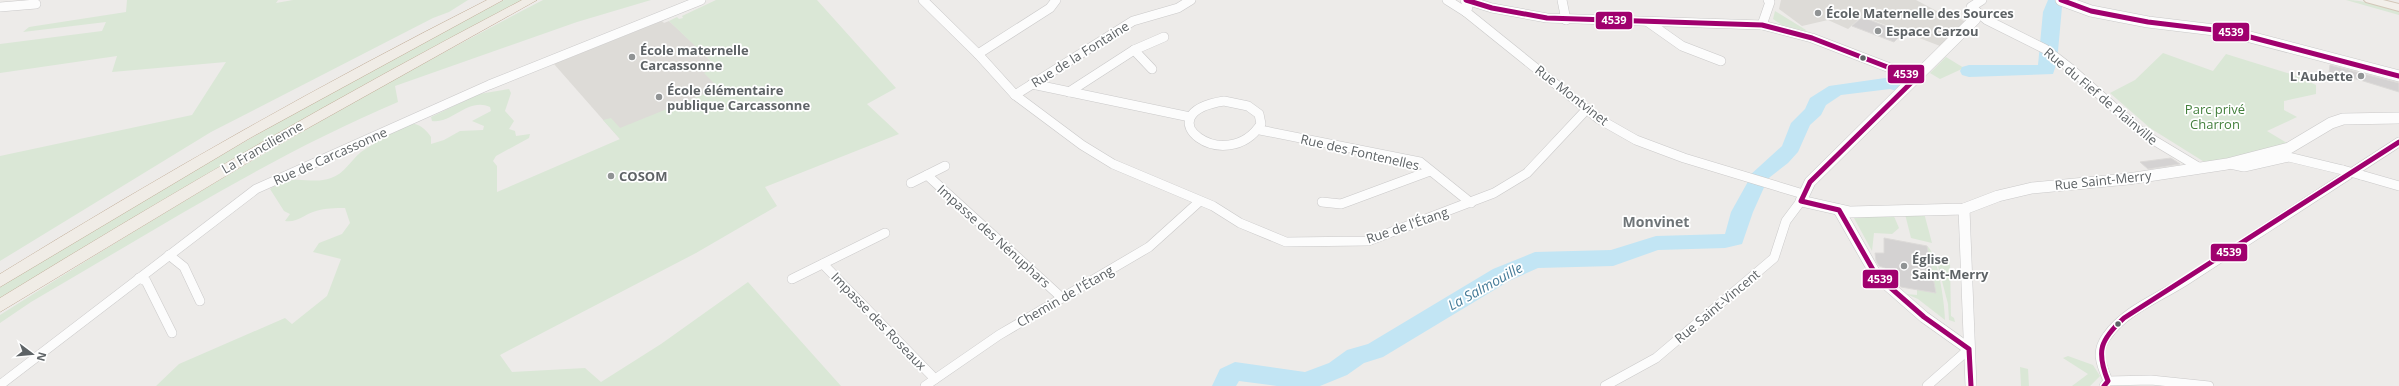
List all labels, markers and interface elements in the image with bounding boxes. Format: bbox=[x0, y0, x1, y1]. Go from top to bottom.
place label: École Maternelle des Sources bbox=[1826, 4, 2014, 22]
marker: École Maternelle des Sources bbox=[1813, 8, 1823, 18]
line badge: 4539 bbox=[1595, 11, 1633, 30]
text: 4539 bbox=[1601, 12, 1627, 27]
street label: Rue de la Fontaine bbox=[1028, 17, 1132, 91]
place label: Espace Carzou bbox=[1886, 22, 1979, 40]
line badge: 4539 bbox=[2212, 22, 2250, 42]
text: 4539 bbox=[2218, 24, 2244, 39]
marker: Espace Carzou bbox=[1873, 26, 1883, 36]
place label: École maternelle Carcassonne bbox=[640, 41, 749, 74]
street label: Rue du Fief de Plainville bbox=[2040, 43, 2162, 149]
marker: École maternelle Carcassonne bbox=[627, 52, 637, 62]
unlabelled marker bbox=[1858, 53, 1868, 63]
street label: Rue Montvinet bbox=[1532, 61, 1613, 130]
line badge: 4539 bbox=[1887, 64, 1925, 84]
text: 4539 bbox=[1893, 66, 1919, 81]
place label: L'Aubette bbox=[2290, 67, 2353, 85]
marker: L'Aubette bbox=[2356, 71, 2366, 81]
place label: École élémentaire publique Carcassonne bbox=[667, 81, 810, 114]
marker: École élémentaire publique Carcassonne bbox=[654, 92, 664, 102]
park label: Parc privé Charron bbox=[2185, 100, 2245, 133]
street label: La Francilienne bbox=[218, 116, 306, 178]
street label: Rue de Carcassonne bbox=[270, 123, 390, 189]
street label: Rue des Fontenelles bbox=[1299, 130, 1421, 174]
street label: Rue Saint-Merry bbox=[2054, 166, 2153, 194]
place label: COSOM bbox=[619, 167, 667, 185]
marker: COSOM bbox=[606, 171, 616, 181]
street label: Impasse des Nénuphars bbox=[934, 180, 1054, 292]
street label: Rue de l'Étang bbox=[1364, 203, 1450, 247]
district label: Monvinet bbox=[1623, 212, 1689, 231]
line badge: 4539 bbox=[2210, 243, 2248, 262]
text: 4539 bbox=[2216, 244, 2242, 259]
place label: Église Saint-Merry bbox=[1912, 250, 1989, 283]
water label: La Salmouille bbox=[1444, 258, 1526, 314]
street label: Chemin de l'Étang bbox=[1013, 261, 1117, 331]
marker: Église Saint-Merry bbox=[1899, 261, 1909, 271]
street label: Rue Saint-Vincent bbox=[1671, 265, 1764, 347]
street label: Impasse des Roseaux bbox=[827, 268, 931, 374]
line badge: 4539 bbox=[1862, 269, 1899, 289]
text: 4539 bbox=[1867, 271, 1893, 286]
unlabelled marker bbox=[2113, 319, 2123, 329]
north arrow bbox=[12, 334, 52, 374]
text: N bbox=[34, 351, 51, 363]

